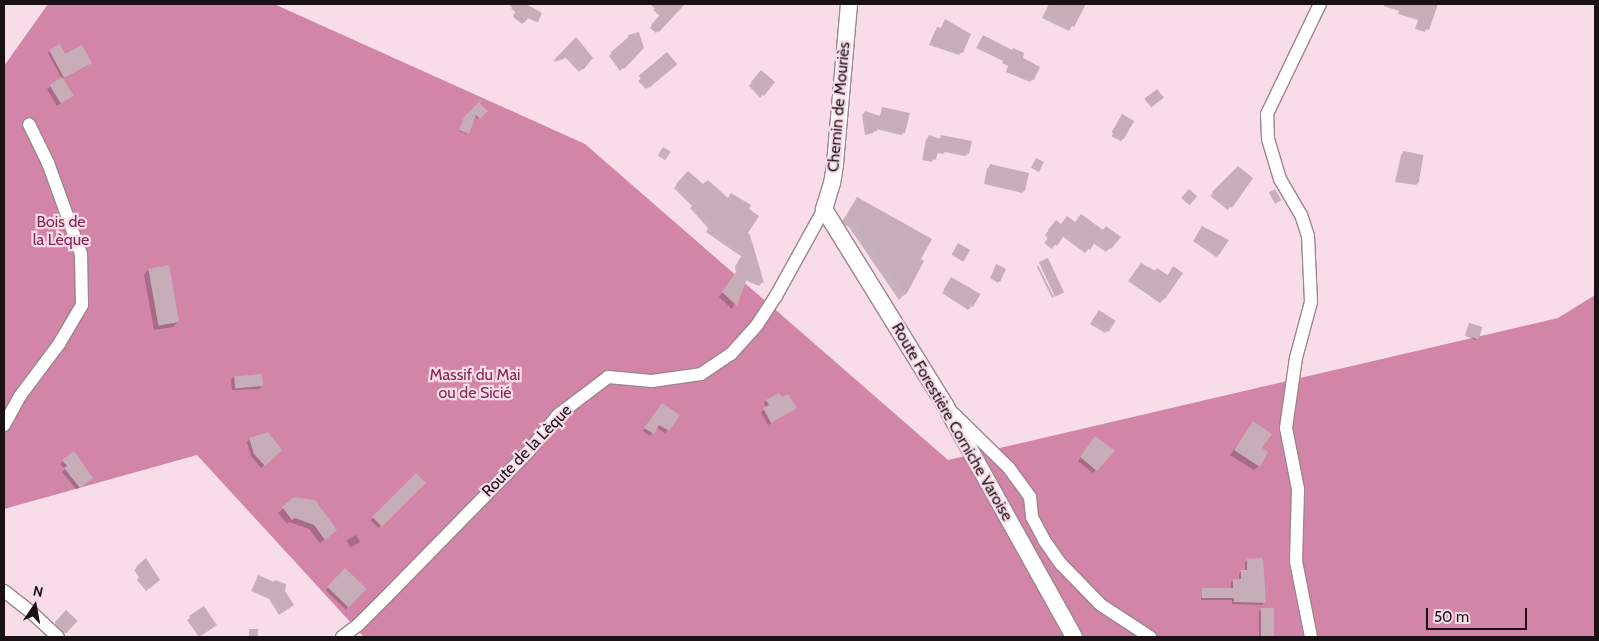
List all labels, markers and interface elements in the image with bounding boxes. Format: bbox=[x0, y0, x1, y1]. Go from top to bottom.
street label: Chemin de Mouriès bbox=[824, 41, 854, 173]
park label: Bois de la Lèque bbox=[33, 212, 89, 250]
street label: Route Forestière Corniche Varoise bbox=[887, 320, 1017, 524]
park label: Massif du Mai ou de Sicié bbox=[430, 365, 520, 403]
street label: Route de la Lèque bbox=[478, 401, 576, 501]
north arrow bbox=[10, 581, 60, 631]
text: N bbox=[31, 581, 45, 601]
scale bar bbox=[1429, 598, 1530, 630]
text: 50 m bbox=[1434, 608, 1469, 626]

